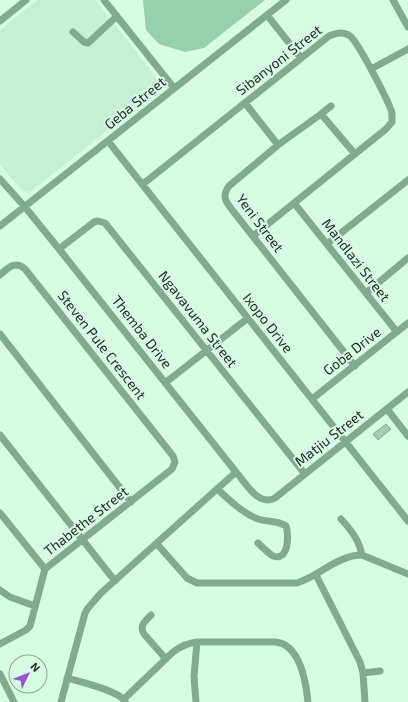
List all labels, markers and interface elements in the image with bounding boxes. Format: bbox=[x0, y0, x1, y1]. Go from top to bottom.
street label: Sibanyoni Street bbox=[232, 21, 325, 98]
street label: Geba Street bbox=[101, 73, 169, 133]
street label: Yeni Street bbox=[233, 190, 288, 255]
street label: Mandlazi Street bbox=[319, 215, 394, 305]
street label: Ngavavuma Street bbox=[155, 267, 241, 370]
street label: Steven Pule Crescent bbox=[55, 287, 150, 403]
street label: Ixopo Drive bbox=[240, 289, 297, 356]
street label: Themba Drive bbox=[109, 292, 176, 372]
street label: Goba Drive bbox=[319, 323, 384, 378]
street label: Matjiu Street bbox=[291, 406, 366, 470]
street label: Thabethe Street bbox=[40, 482, 131, 559]
north arrow bbox=[8, 654, 48, 694]
text: N bbox=[28, 659, 43, 674]

